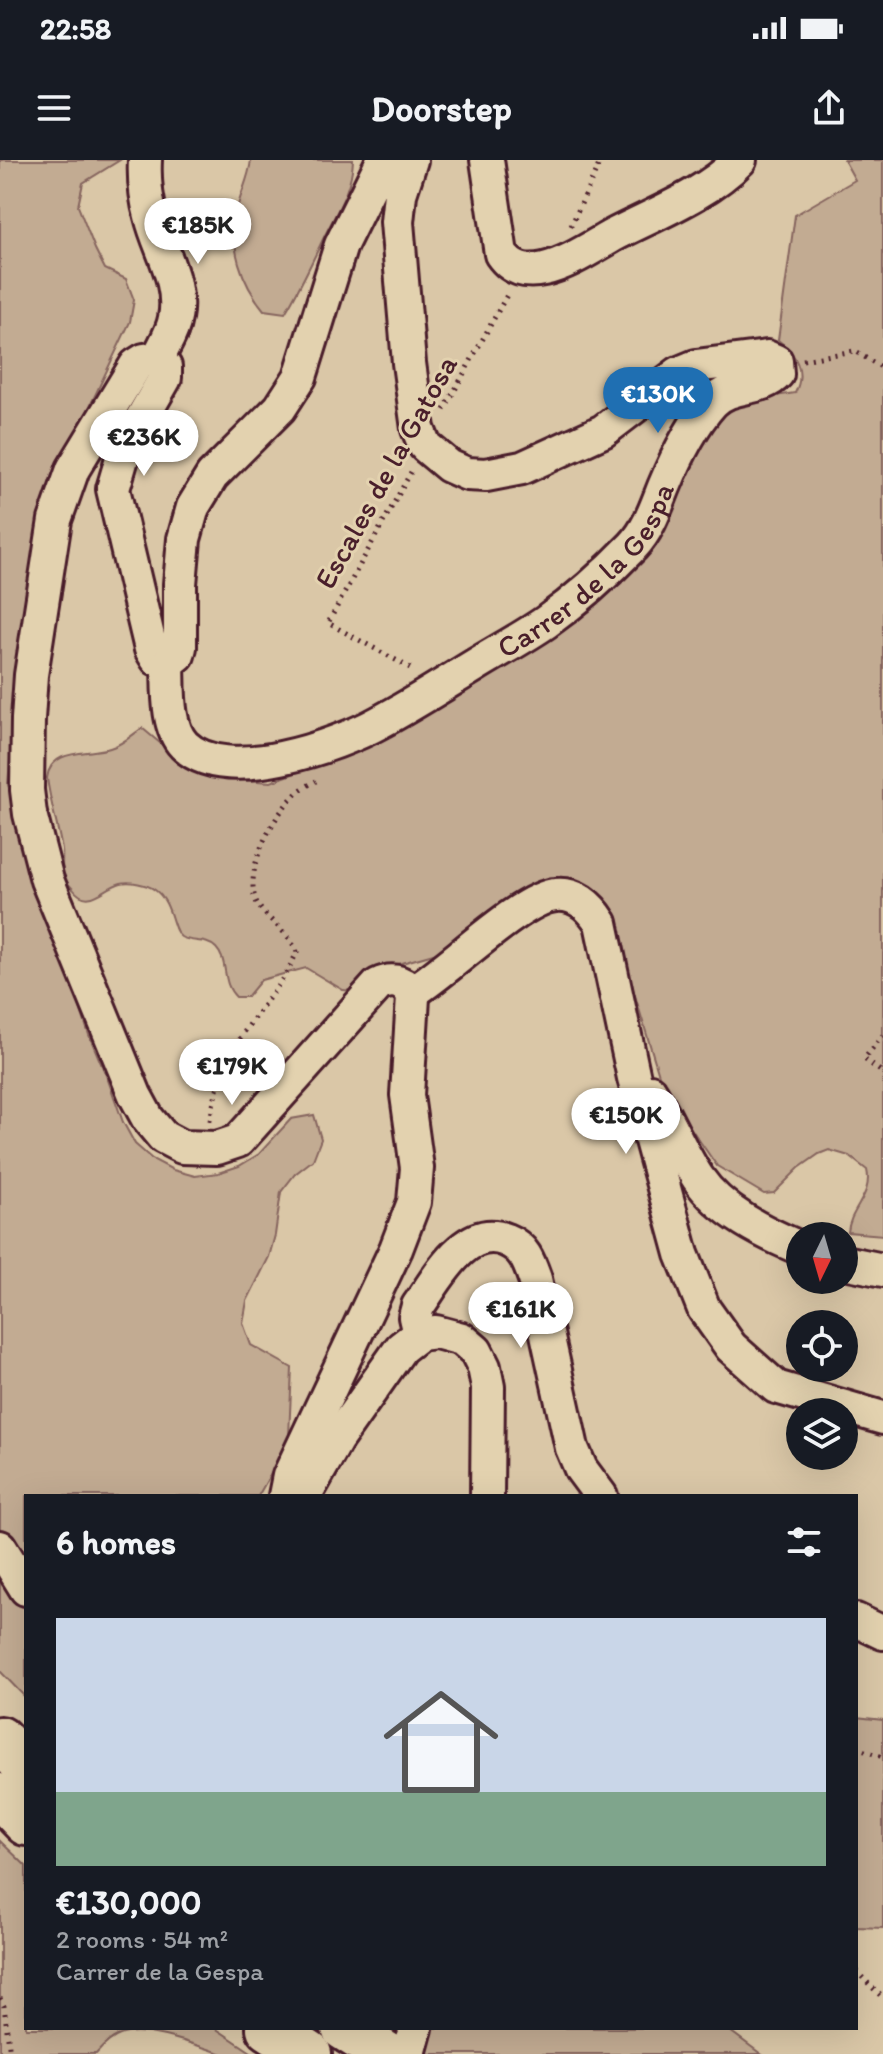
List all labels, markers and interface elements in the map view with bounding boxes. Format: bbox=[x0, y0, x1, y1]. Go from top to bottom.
text: 22:58 bbox=[40, 10, 111, 47]
icon: menu bbox=[32, 86, 76, 130]
icon: share bbox=[807, 86, 851, 130]
text: Doorstep bbox=[371, 87, 512, 130]
pin: €185K bbox=[142, 198, 254, 266]
text: €185K bbox=[162, 208, 234, 240]
street label: Escales de la Gatosa bbox=[306, 348, 465, 595]
pin: €130K bbox=[602, 367, 714, 435]
text: €130K bbox=[621, 377, 695, 409]
pin: €236K bbox=[88, 410, 200, 478]
text: €236K bbox=[107, 420, 181, 452]
street label: Carrer de la Gespa bbox=[490, 477, 682, 666]
pin: €179K bbox=[176, 1039, 288, 1107]
text: €179K bbox=[197, 1049, 267, 1081]
pin: €150K bbox=[570, 1088, 682, 1156]
text: €150K bbox=[589, 1098, 663, 1130]
north arrow bbox=[786, 1222, 858, 1294]
map controls bbox=[786, 1222, 858, 1470]
pin: €161K bbox=[465, 1282, 577, 1350]
text: €161K bbox=[486, 1292, 556, 1324]
button: locate bbox=[786, 1310, 858, 1382]
button: layers bbox=[786, 1398, 858, 1470]
icon: filters bbox=[782, 1520, 826, 1564]
text: 6 homes bbox=[56, 1522, 176, 1563]
icon: home bbox=[369, 1670, 513, 1814]
text: €130,000 bbox=[56, 1882, 202, 1923]
text: 2 rooms · 54 m² bbox=[56, 1923, 228, 1955]
text: Carrer de la Gespa bbox=[56, 1955, 264, 1987]

